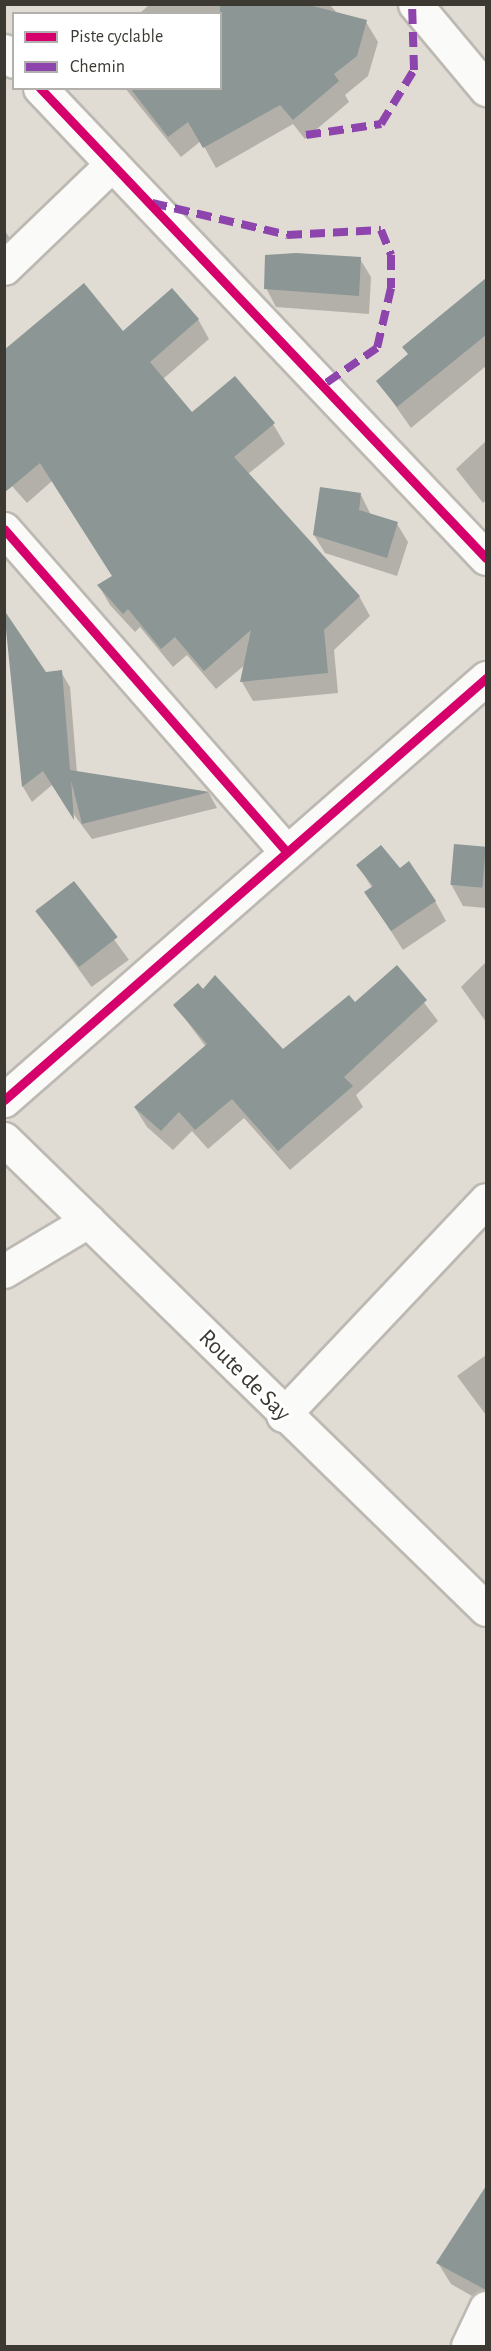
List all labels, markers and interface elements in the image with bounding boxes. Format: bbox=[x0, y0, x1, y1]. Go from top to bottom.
legend bbox=[12, 12, 222, 90]
text: Piste cyclable bbox=[70, 28, 163, 46]
text: Chemin bbox=[70, 58, 125, 76]
street label: Route de Say bbox=[192, 1324, 296, 1428]

